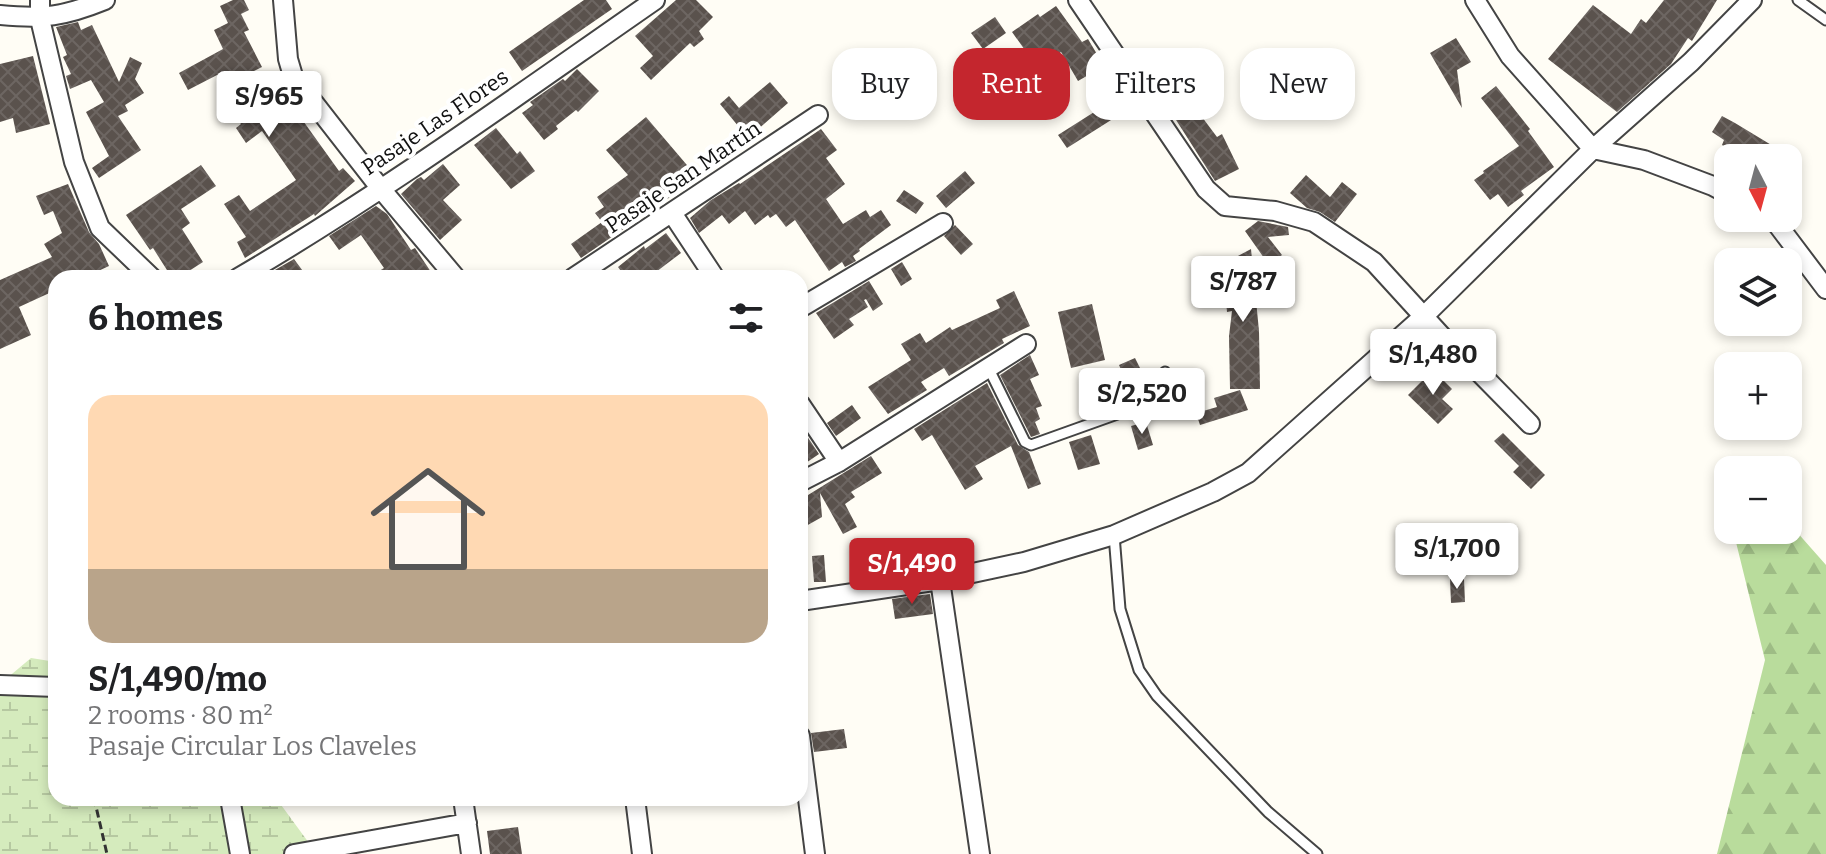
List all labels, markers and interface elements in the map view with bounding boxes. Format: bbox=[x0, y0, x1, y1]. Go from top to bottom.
chip: Buy bbox=[832, 48, 937, 120]
chip: Rent bbox=[953, 48, 1070, 120]
chip: Filters bbox=[1086, 48, 1224, 120]
chip: New bbox=[1240, 48, 1355, 120]
street label: Pasaje Las Flores bbox=[356, 63, 514, 181]
pin: S/965 bbox=[213, 71, 325, 139]
text: S/965 bbox=[235, 81, 303, 112]
street label: Pasaje San Martín bbox=[600, 115, 766, 239]
north arrow bbox=[1714, 144, 1802, 232]
map controls bbox=[1714, 144, 1802, 544]
button: layers bbox=[1714, 248, 1802, 336]
pin: S/787 bbox=[1187, 256, 1299, 324]
text: S/787 bbox=[1209, 266, 1277, 297]
icon: filters bbox=[724, 296, 768, 340]
text: 6 homes bbox=[88, 298, 223, 339]
pin: S/1,480 bbox=[1359, 329, 1507, 397]
text: S/1,480 bbox=[1388, 339, 1478, 370]
button: + bbox=[1714, 352, 1802, 440]
pin: S/2,520 bbox=[1068, 368, 1216, 436]
text: S/2,520 bbox=[1097, 378, 1187, 409]
icon: home bbox=[356, 447, 500, 591]
button: − bbox=[1714, 456, 1802, 544]
pin: S/1,700 bbox=[1383, 523, 1531, 591]
text: S/1,700 bbox=[1413, 533, 1501, 564]
pin: S/1,490 bbox=[838, 538, 986, 606]
text: S/1,490 bbox=[867, 548, 957, 579]
text: S/1,490/mo bbox=[88, 659, 267, 700]
text: 2 rooms · 80 m² bbox=[88, 700, 273, 731]
text: Pasaje Circular Los Claveles bbox=[88, 731, 417, 762]

